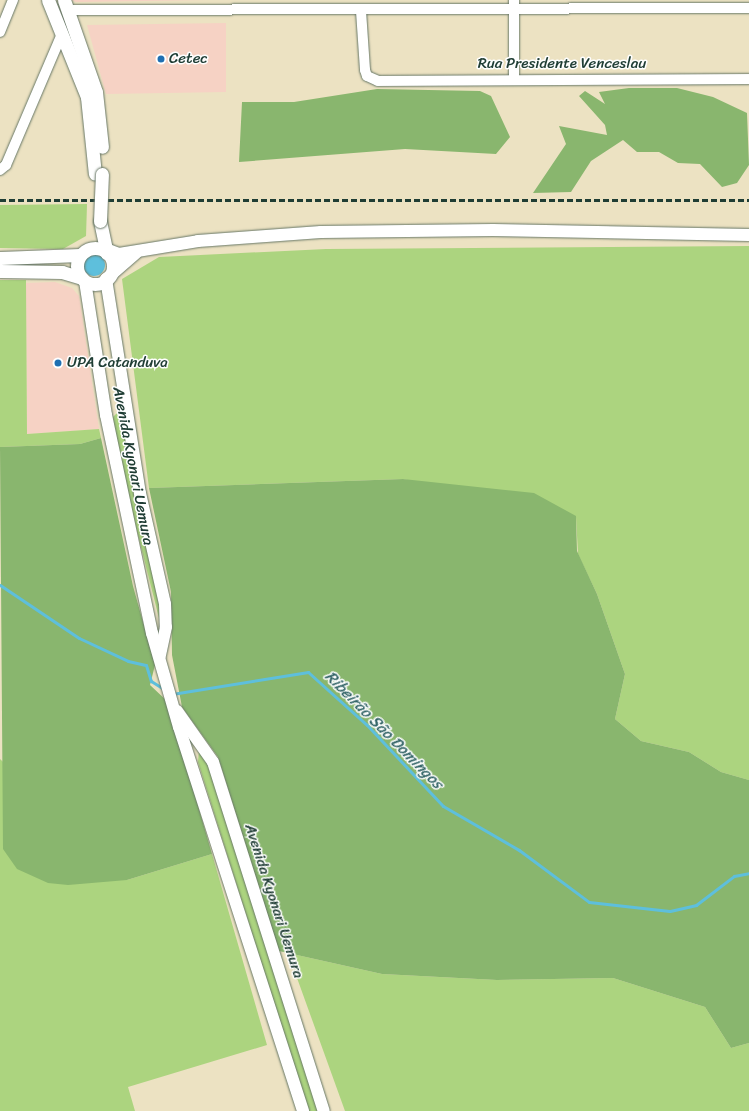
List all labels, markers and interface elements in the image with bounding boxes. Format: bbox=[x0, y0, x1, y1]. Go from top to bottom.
place label: Cetec bbox=[169, 50, 208, 68]
marker: Cetec bbox=[156, 54, 166, 64]
street label: Rua Presidente Venceslau bbox=[478, 55, 646, 73]
place label: UPA Catanduva bbox=[67, 354, 168, 372]
marker: UPA Catanduva bbox=[52, 357, 64, 369]
street label: Avenida Kyonari Uemura bbox=[109, 385, 157, 547]
water label: Ribeirão São Domingos bbox=[321, 667, 447, 793]
street label: Avenida Kyonari Uemura bbox=[241, 822, 307, 980]

